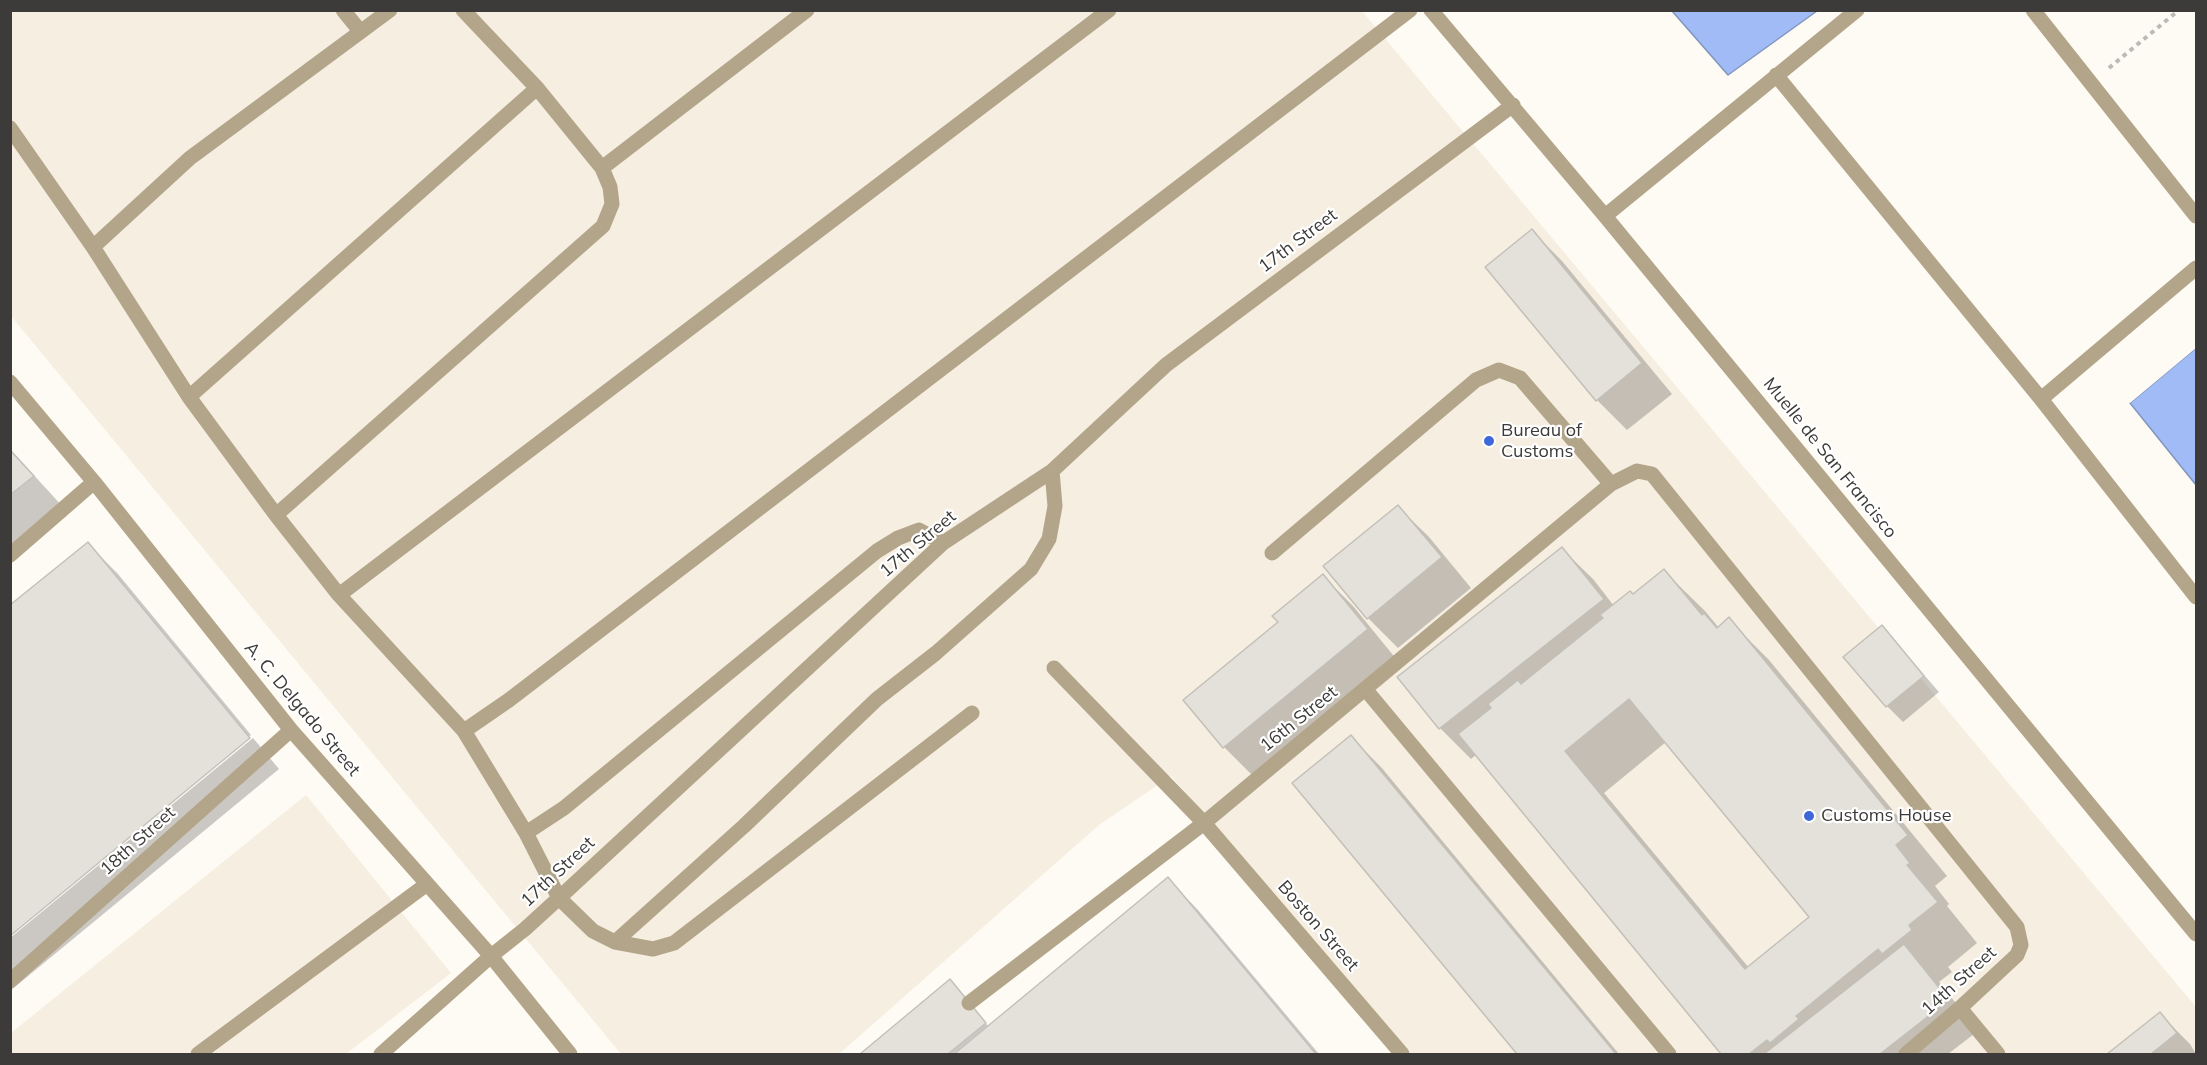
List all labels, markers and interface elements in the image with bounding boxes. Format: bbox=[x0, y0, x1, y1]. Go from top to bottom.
street label: 17th Street bbox=[1254, 204, 1342, 278]
street label: Muelle de San Francisco bbox=[1759, 373, 1901, 543]
place label: Bureau of Customs bbox=[1501, 420, 1582, 462]
marker: Bureau of Customs bbox=[1482, 434, 1496, 448]
street label: 17th Street bbox=[875, 506, 961, 582]
street label: A. C. Delgado Street bbox=[240, 638, 364, 780]
street label: 16th Street bbox=[1256, 681, 1342, 757]
street label: 18th Street bbox=[96, 802, 180, 880]
place label: Customs House bbox=[1821, 805, 1951, 827]
marker: Customs House bbox=[1802, 809, 1816, 823]
street label: 17th Street bbox=[517, 832, 599, 912]
street label: Boston Street bbox=[1273, 876, 1363, 976]
street label: 14th Street bbox=[1917, 942, 2001, 1020]

